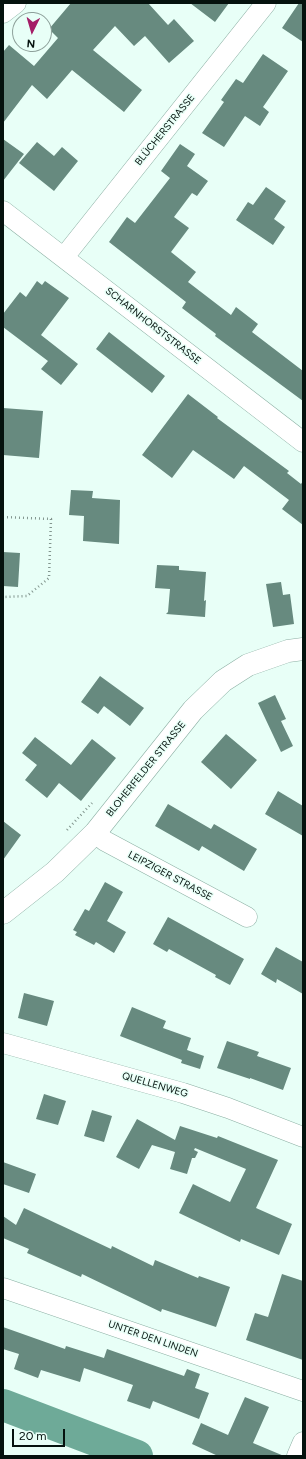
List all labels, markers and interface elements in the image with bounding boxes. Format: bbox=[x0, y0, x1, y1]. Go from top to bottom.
north arrow bbox=[12, 12, 52, 52]
text: N bbox=[26, 37, 36, 50]
street label: BLÜCHERSTRASSE bbox=[133, 92, 197, 168]
street label: SCHARNHORSTSTRASSE bbox=[103, 285, 203, 367]
street label: BLOHERFELDER STRASSE bbox=[104, 719, 188, 819]
street label: LEIPZIGER STRASSE bbox=[126, 849, 214, 903]
street label: QUELLENWEG bbox=[121, 1070, 189, 1100]
street label: UNTER DEN LINDEN bbox=[107, 1318, 199, 1360]
scale bar bbox=[14, 1421, 67, 1447]
text: 20 m bbox=[19, 1429, 47, 1443]

